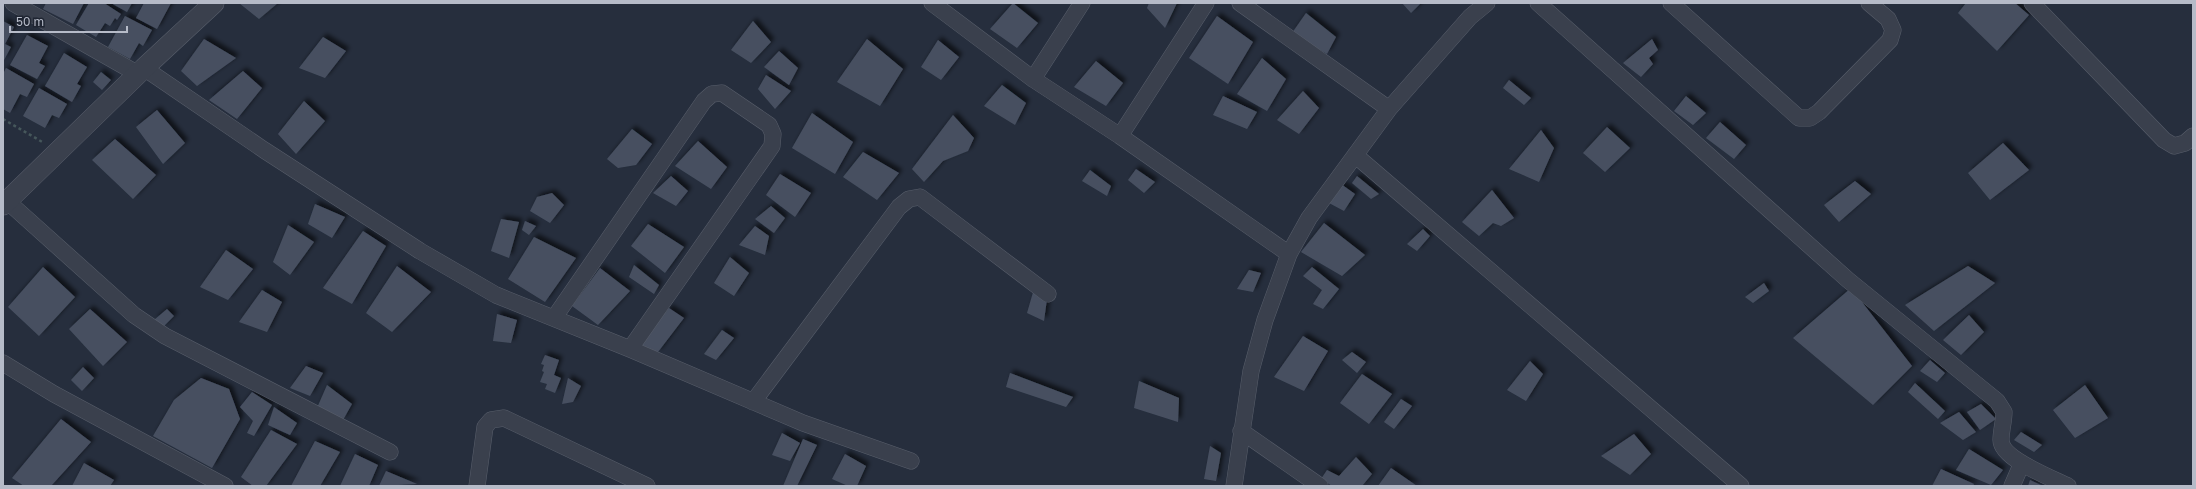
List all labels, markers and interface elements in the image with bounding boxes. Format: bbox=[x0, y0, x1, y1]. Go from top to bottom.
scale bar bbox=[10, 8, 127, 34]
text: 50 m bbox=[16, 14, 44, 29]

